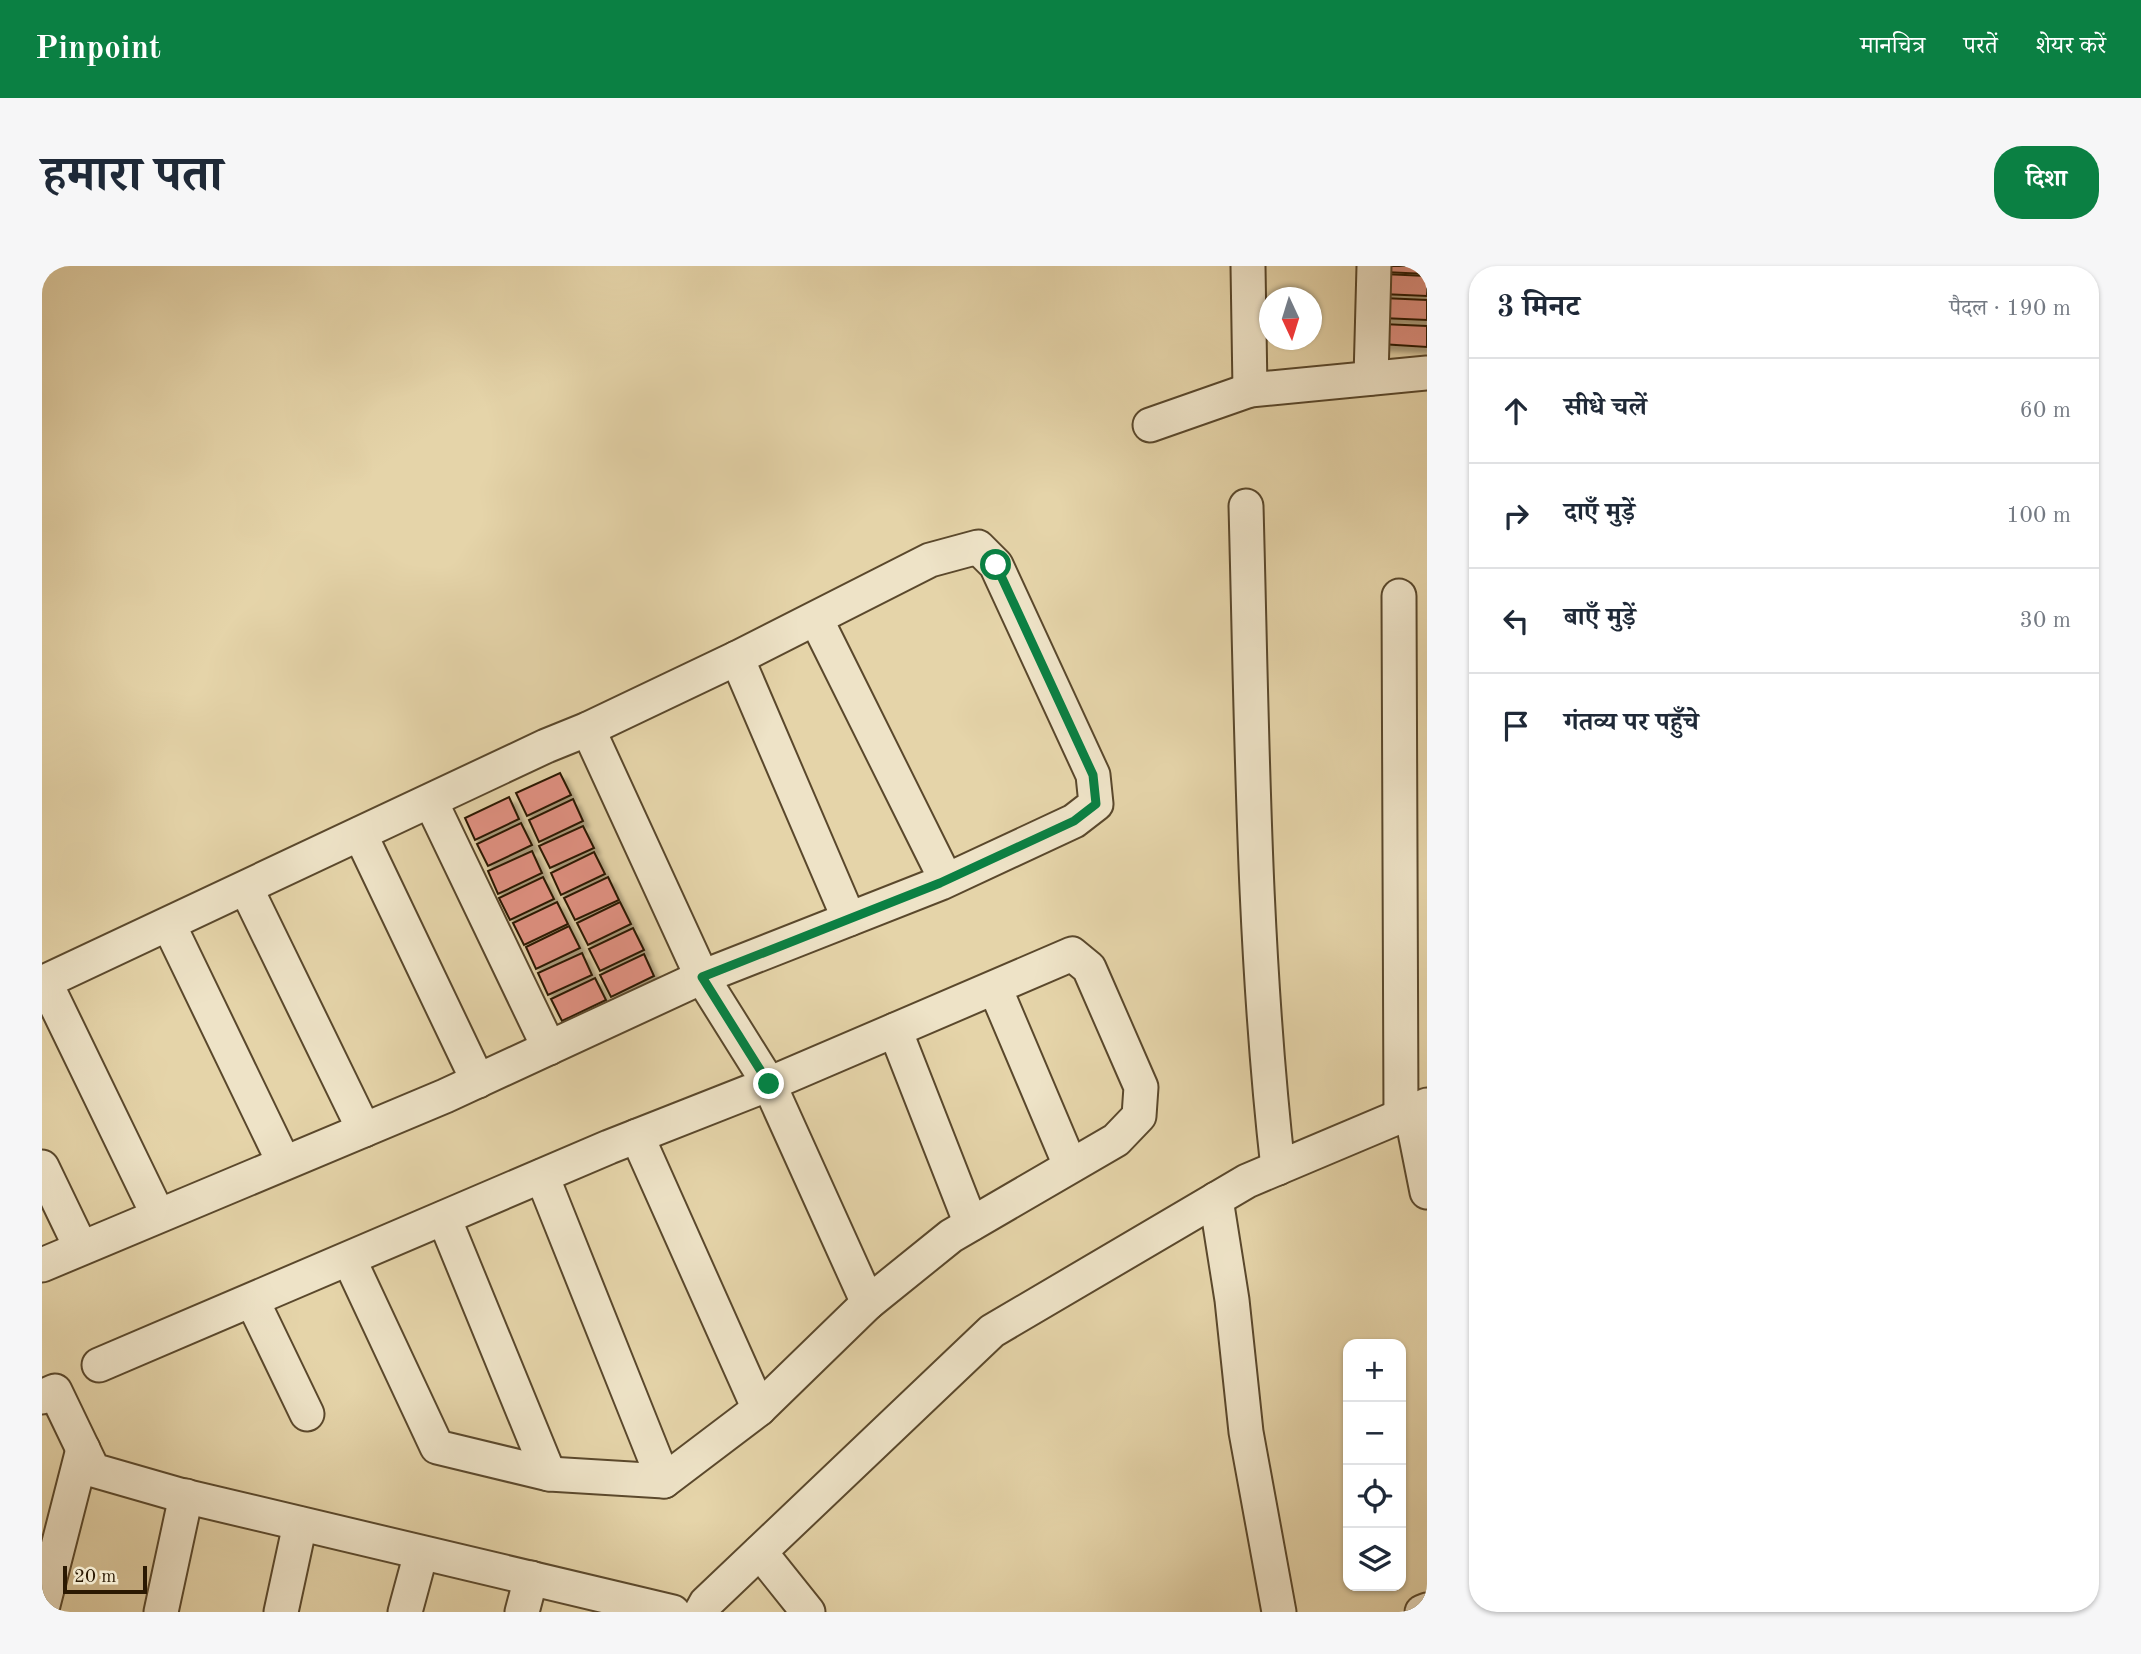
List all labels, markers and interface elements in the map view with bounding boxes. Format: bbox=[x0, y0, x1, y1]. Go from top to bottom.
text: Pinpoint bbox=[35, 33, 161, 66]
text: मानचित्र bbox=[1860, 35, 1925, 59]
text: परतें bbox=[1963, 35, 1998, 59]
text: शेयर करें bbox=[2036, 35, 2106, 59]
button: दिशा bbox=[1994, 146, 2099, 219]
text: हमारा पता bbox=[42, 153, 222, 202]
north arrow bbox=[1259, 287, 1322, 350]
text: 3 मिनट bbox=[1497, 293, 1580, 323]
text: पैदल · 190 m bbox=[1949, 297, 2071, 320]
icon: ahead bbox=[1497, 392, 1535, 430]
text: सीधे चलें bbox=[1564, 395, 1647, 421]
text: 60 m bbox=[2020, 399, 2071, 422]
icon: right bbox=[1497, 497, 1535, 535]
text: दाएँ मुड़ें bbox=[1564, 500, 1635, 526]
text: 100 m bbox=[2006, 504, 2071, 527]
route start bbox=[980, 549, 1011, 580]
icon: left bbox=[1497, 602, 1535, 640]
text: बाएँ मुड़ें bbox=[1564, 605, 1636, 631]
text: 30 m bbox=[2020, 609, 2071, 632]
icon: arrive bbox=[1497, 707, 1535, 745]
text: गंतव्य पर पहुँचे bbox=[1564, 710, 1699, 736]
route end bbox=[753, 1068, 784, 1099]
map controls bbox=[1343, 1339, 1406, 1591]
button: + bbox=[1343, 1339, 1406, 1402]
button: − bbox=[1343, 1402, 1406, 1465]
button: locate bbox=[1343, 1465, 1406, 1528]
button: layers bbox=[1343, 1528, 1406, 1591]
scale bar bbox=[63, 1563, 147, 1595]
text: 20 m bbox=[74, 1568, 116, 1587]

